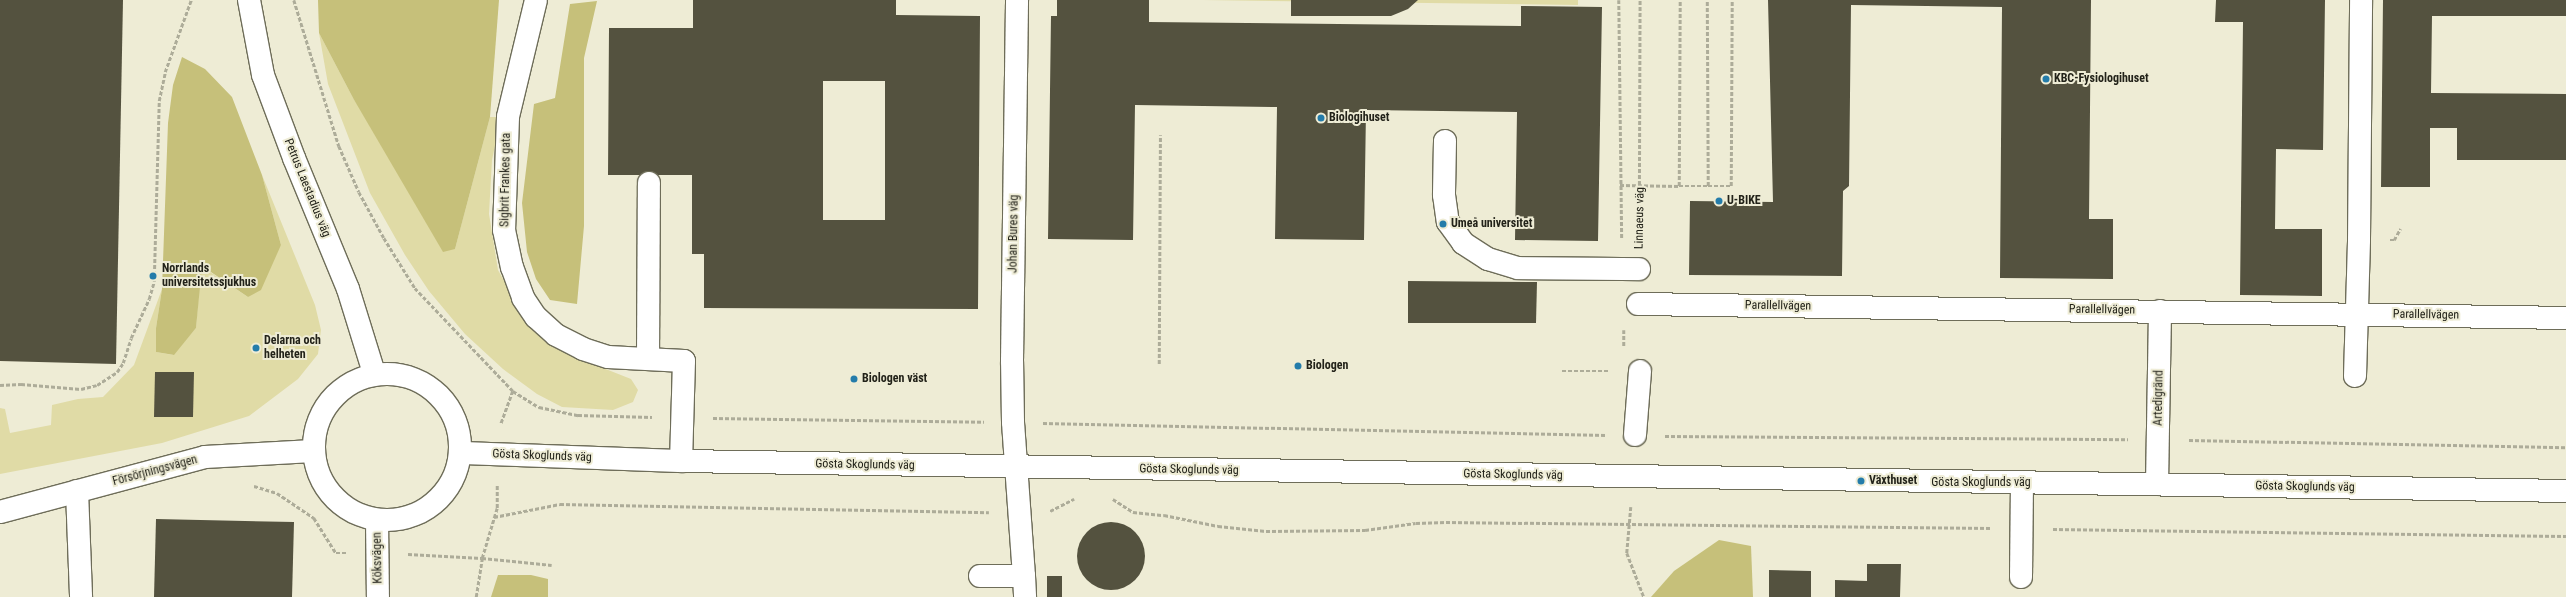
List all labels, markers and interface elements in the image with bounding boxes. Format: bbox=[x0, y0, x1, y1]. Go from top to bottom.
place label: KBC-Fysiologihuset bbox=[2054, 72, 2149, 86]
marker: KBC-Fysiologihuset bbox=[2041, 74, 2051, 84]
place label: Biologihuset bbox=[1329, 111, 1389, 125]
marker: Biologihuset bbox=[1316, 113, 1326, 123]
street label: Sigbrit Frankes gata bbox=[498, 133, 514, 227]
street label: Petrus Laestadius väg bbox=[281, 137, 333, 239]
street label: Linnaeus väg bbox=[1632, 187, 1648, 249]
place label: U-BIKE bbox=[1727, 194, 1761, 208]
street label: Johan Bures väg bbox=[1006, 195, 1022, 273]
marker: U-BIKE bbox=[1714, 196, 1724, 206]
place label: Umeå universitet bbox=[1451, 217, 1532, 231]
marker: Umeå universitet bbox=[1438, 219, 1448, 229]
place label: Norrlands universitetssjukhus bbox=[162, 262, 256, 290]
marker: Norrlands universitetssjukhus bbox=[147, 270, 159, 282]
street label: Parallellvägen bbox=[1745, 298, 1811, 314]
street label: Parallellvägen bbox=[2069, 302, 2135, 318]
street label: Parallellvägen bbox=[2393, 307, 2459, 323]
place label: Delarna och helheten bbox=[264, 334, 321, 362]
marker: Delarna och helheten bbox=[251, 343, 261, 353]
place label: Biologen bbox=[1306, 359, 1348, 373]
marker: Biologen bbox=[1293, 361, 1303, 371]
street label: Artedigränd bbox=[2151, 370, 2167, 426]
place label: Biologen väst bbox=[862, 372, 927, 386]
marker: Biologen väst bbox=[849, 374, 859, 384]
street label: Gösta Skoglunds väg bbox=[492, 447, 592, 465]
street label: Försörjningsvägen bbox=[111, 453, 199, 489]
street label: Gösta Skoglunds väg bbox=[815, 457, 915, 473]
street label: Gösta Skoglunds väg bbox=[1139, 462, 1239, 478]
street label: Gösta Skoglunds väg bbox=[1463, 467, 1563, 483]
place label: Växthuset bbox=[1869, 474, 1917, 488]
marker: Växthuset bbox=[1856, 476, 1866, 486]
street label: Gösta Skoglunds väg bbox=[1931, 476, 2031, 490]
street label: Gösta Skoglunds väg bbox=[2255, 479, 2355, 495]
street label: Köksvägen bbox=[370, 532, 386, 584]

